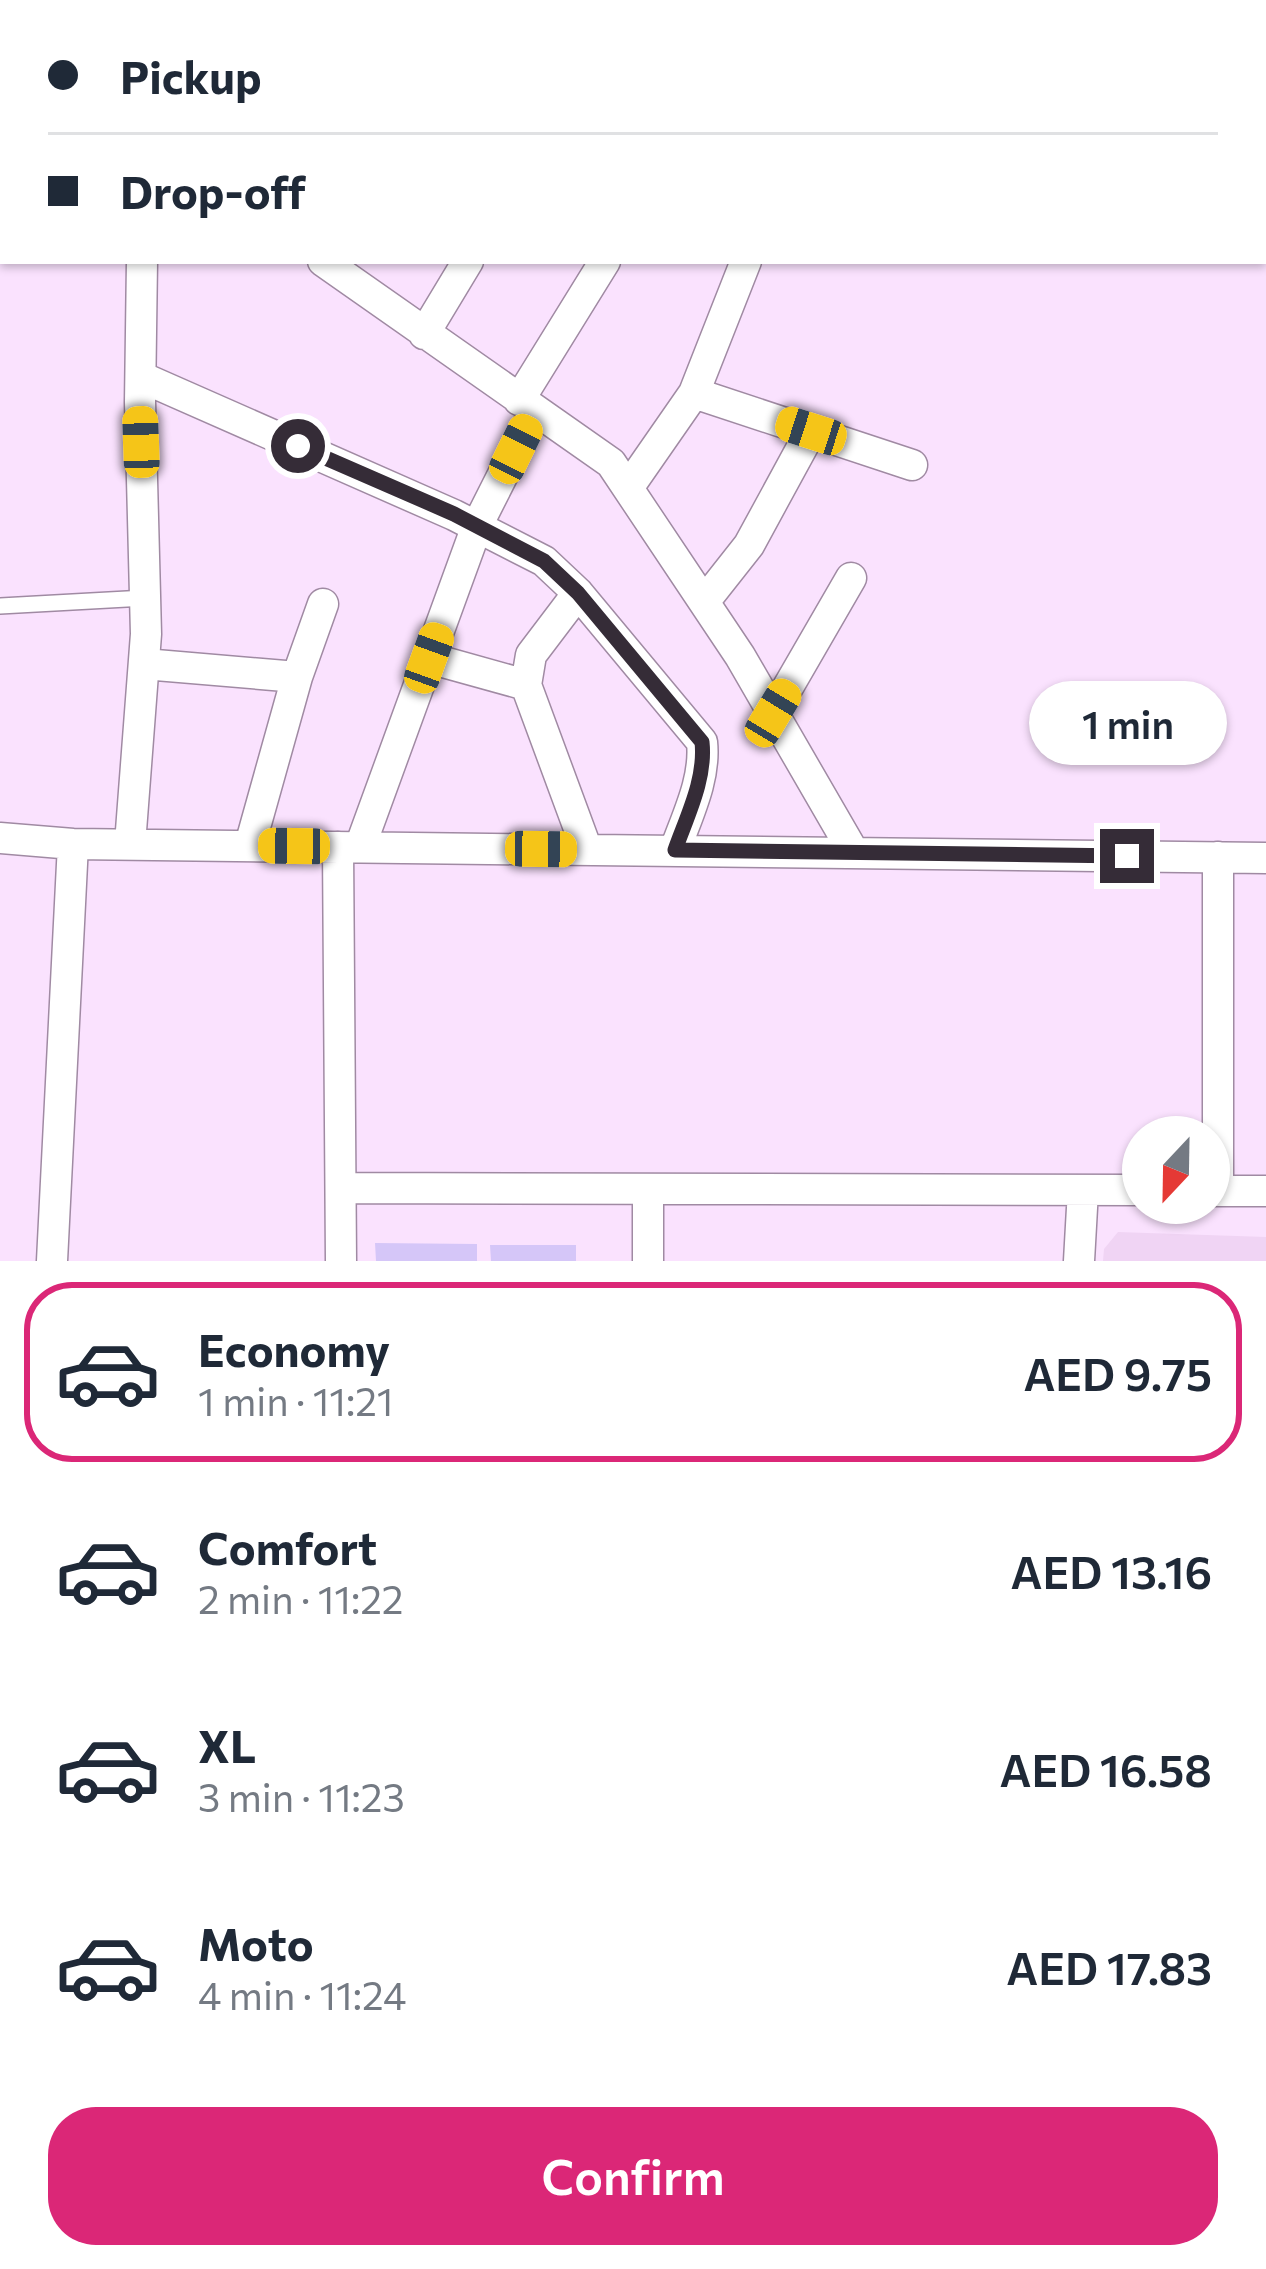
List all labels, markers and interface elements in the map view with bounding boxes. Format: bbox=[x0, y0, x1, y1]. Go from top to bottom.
text: Pickup bbox=[120, 48, 262, 103]
text: Drop-off bbox=[120, 163, 306, 218]
car bbox=[771, 403, 851, 459]
car bbox=[122, 405, 160, 479]
car bbox=[484, 409, 548, 489]
route start bbox=[271, 419, 325, 473]
car bbox=[400, 618, 458, 698]
car bbox=[739, 673, 807, 753]
callout: 1 min bbox=[1028, 682, 1226, 766]
text: 1 min bbox=[1082, 699, 1174, 747]
car bbox=[258, 827, 330, 865]
route end bbox=[1100, 829, 1154, 883]
car bbox=[505, 830, 577, 868]
north arrow bbox=[1122, 1116, 1230, 1224]
map controls bbox=[1122, 1116, 1230, 1224]
icon: car bbox=[54, 1318, 162, 1426]
text: Economy bbox=[198, 1321, 390, 1376]
text: AED 9.75 bbox=[1023, 1345, 1212, 1400]
text: 1 min · 11:21 bbox=[198, 1376, 394, 1424]
icon: car bbox=[54, 1516, 162, 1624]
text: Comfort bbox=[198, 1519, 377, 1574]
text: AED 13.16 bbox=[1011, 1543, 1212, 1598]
text: 2 min · 11:22 bbox=[198, 1574, 403, 1622]
icon: car bbox=[54, 1714, 162, 1822]
text: XL bbox=[198, 1717, 256, 1772]
text: AED 16.58 bbox=[999, 1741, 1212, 1796]
text: 3 min · 11:23 bbox=[198, 1772, 405, 1820]
icon: car bbox=[54, 1912, 162, 2020]
text: Moto bbox=[198, 1915, 314, 1970]
text: AED 17.83 bbox=[1006, 1939, 1212, 1994]
text: 4 min · 11:24 bbox=[198, 1970, 406, 2018]
button: Confirm bbox=[48, 2107, 1218, 2245]

